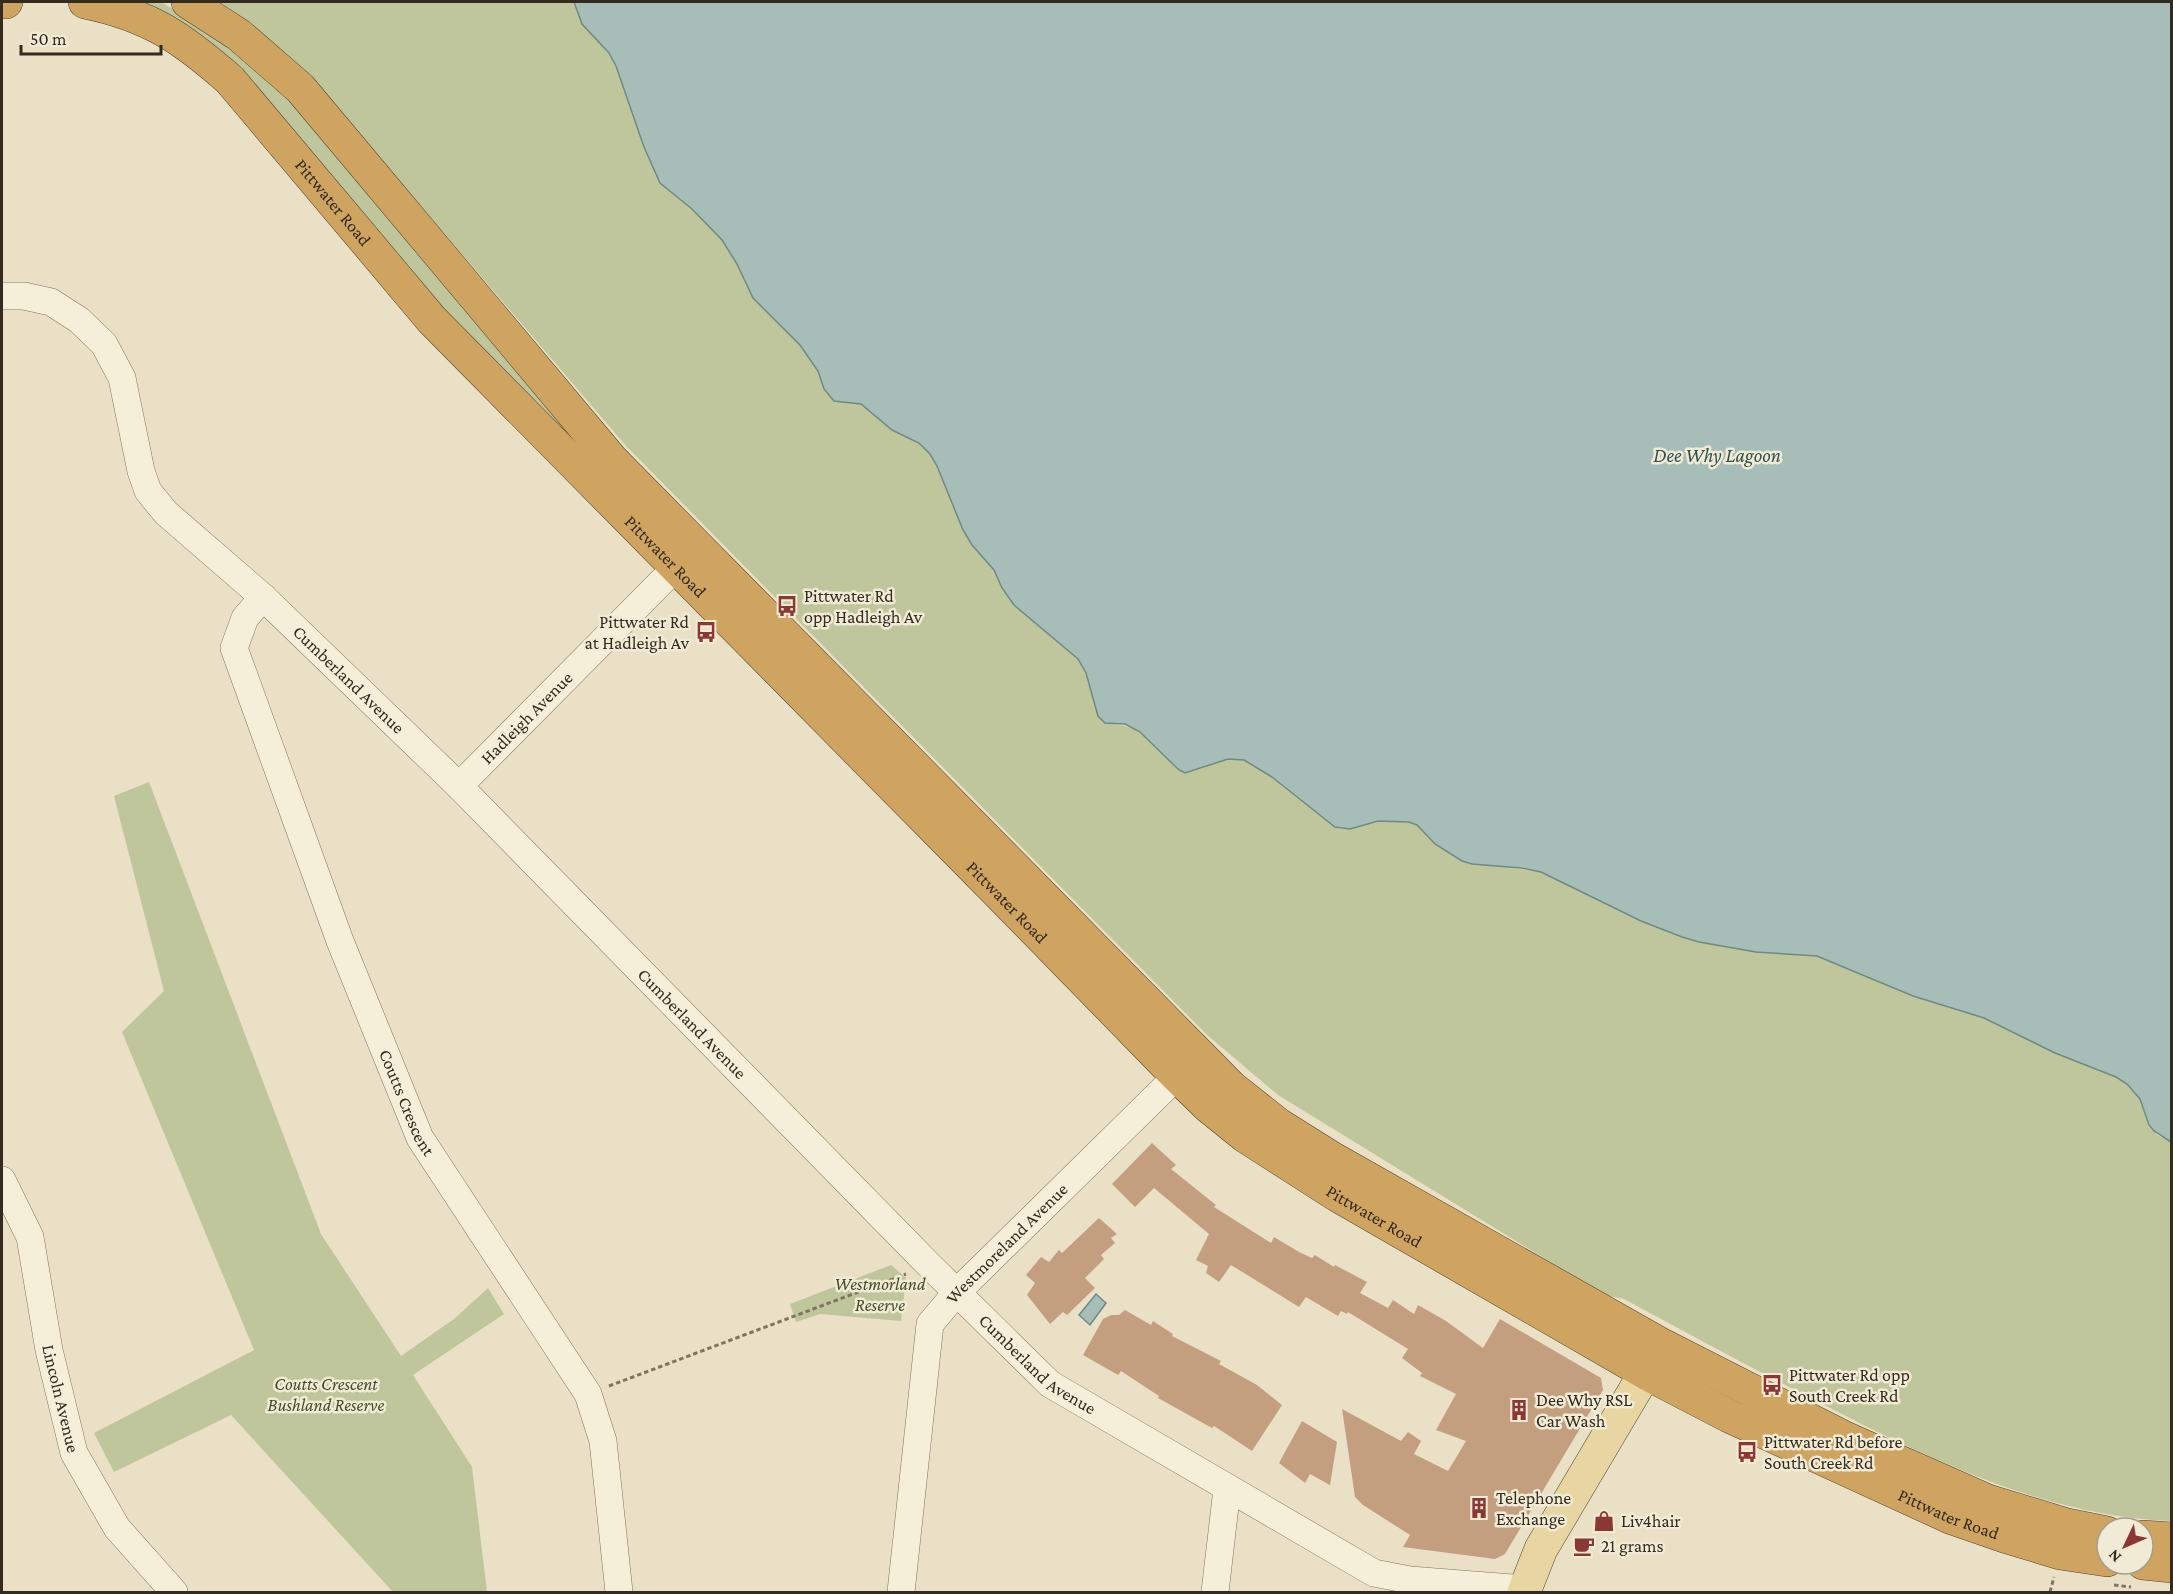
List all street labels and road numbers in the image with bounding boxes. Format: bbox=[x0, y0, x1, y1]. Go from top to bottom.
street label: Pittwater Road bbox=[291, 155, 375, 250]
street label: Pittwater Road bbox=[621, 511, 711, 602]
street label: Cumberland Avenue bbox=[289, 622, 408, 738]
street label: Hadleigh Avenue bbox=[477, 667, 577, 768]
street label: Pittwater Road bbox=[962, 857, 1052, 948]
street label: Cumberland Avenue bbox=[634, 964, 751, 1083]
street label: Coutts Crescent bbox=[375, 1046, 439, 1160]
street label: Westmoreland Avenue bbox=[942, 1179, 1072, 1307]
street label: Pittwater Road bbox=[1323, 1181, 1426, 1252]
street label: Cumberland Avenue bbox=[975, 1310, 1099, 1419]
street label: Lincoln Avenue bbox=[38, 1343, 84, 1455]
street label: Pittwater Road bbox=[1895, 1485, 2002, 1544]

